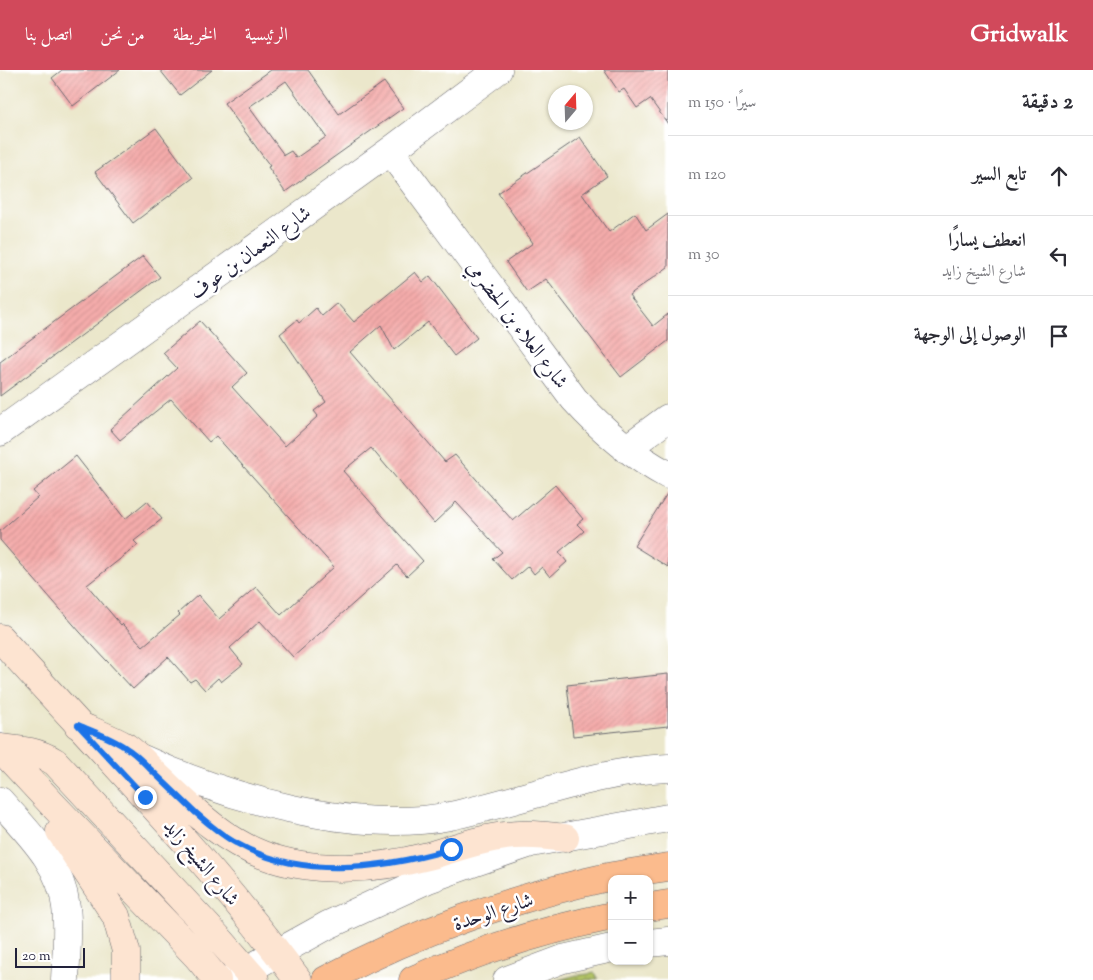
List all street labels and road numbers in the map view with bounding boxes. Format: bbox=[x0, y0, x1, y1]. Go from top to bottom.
street label: شارع النعمان بن عوف bbox=[185, 200, 319, 309]
street label: شارع العلاء بن الحضرمي bbox=[457, 255, 574, 397]
street label: شارع الشيخ زايد bbox=[154, 814, 245, 914]
street label: شارع الوحدة bbox=[450, 887, 538, 941]

